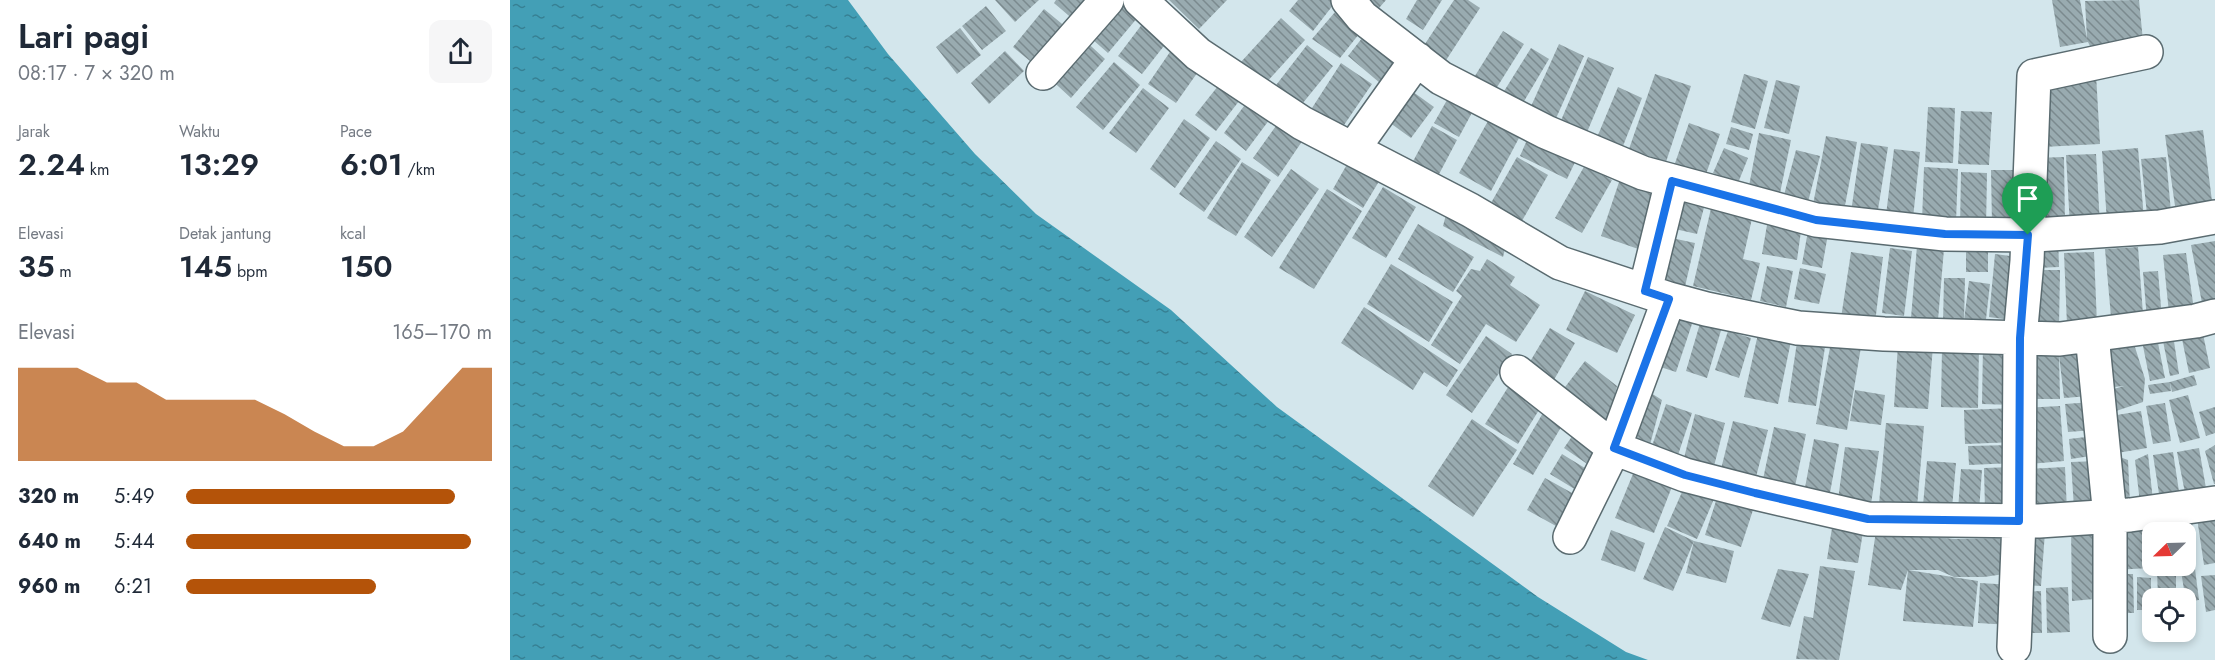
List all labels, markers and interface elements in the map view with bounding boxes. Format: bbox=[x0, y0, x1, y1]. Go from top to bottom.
text: Lari pagi bbox=[18, 13, 149, 60]
button: share bbox=[429, 20, 492, 83]
text: 08:17 · 7 × 320 m bbox=[18, 59, 175, 88]
text: Jarak bbox=[18, 120, 50, 143]
text: Waktu bbox=[179, 120, 220, 143]
text: Pace bbox=[340, 120, 372, 143]
text: 2.24 bbox=[18, 143, 85, 186]
text: 13:29 bbox=[179, 143, 259, 186]
text: 6:01 bbox=[340, 143, 403, 186]
text: km bbox=[85, 158, 109, 181]
text: /km bbox=[403, 158, 435, 181]
pin bbox=[2002, 173, 2053, 235]
icon: arrive bbox=[2011, 182, 2044, 215]
text: Elevasi bbox=[18, 222, 64, 245]
text: Detak jantung bbox=[179, 222, 271, 245]
text: kcal bbox=[340, 222, 366, 245]
text: 35 bbox=[18, 245, 55, 288]
text: 145 bbox=[179, 245, 232, 288]
text: 150 bbox=[340, 245, 393, 288]
text: m bbox=[55, 260, 72, 283]
text: bpm bbox=[232, 260, 268, 283]
text: Elevasi bbox=[18, 318, 75, 347]
text: 165–170 m bbox=[392, 318, 492, 347]
text: 320 m bbox=[18, 482, 79, 511]
text: 5:49 bbox=[114, 482, 154, 511]
north arrow bbox=[2142, 522, 2196, 576]
map controls bbox=[2142, 522, 2196, 642]
text: 640 m bbox=[18, 527, 81, 556]
text: 5:44 bbox=[114, 527, 155, 556]
text: 960 m bbox=[18, 572, 80, 601]
text: 6:21 bbox=[114, 572, 152, 601]
button: locate bbox=[2142, 588, 2196, 642]

